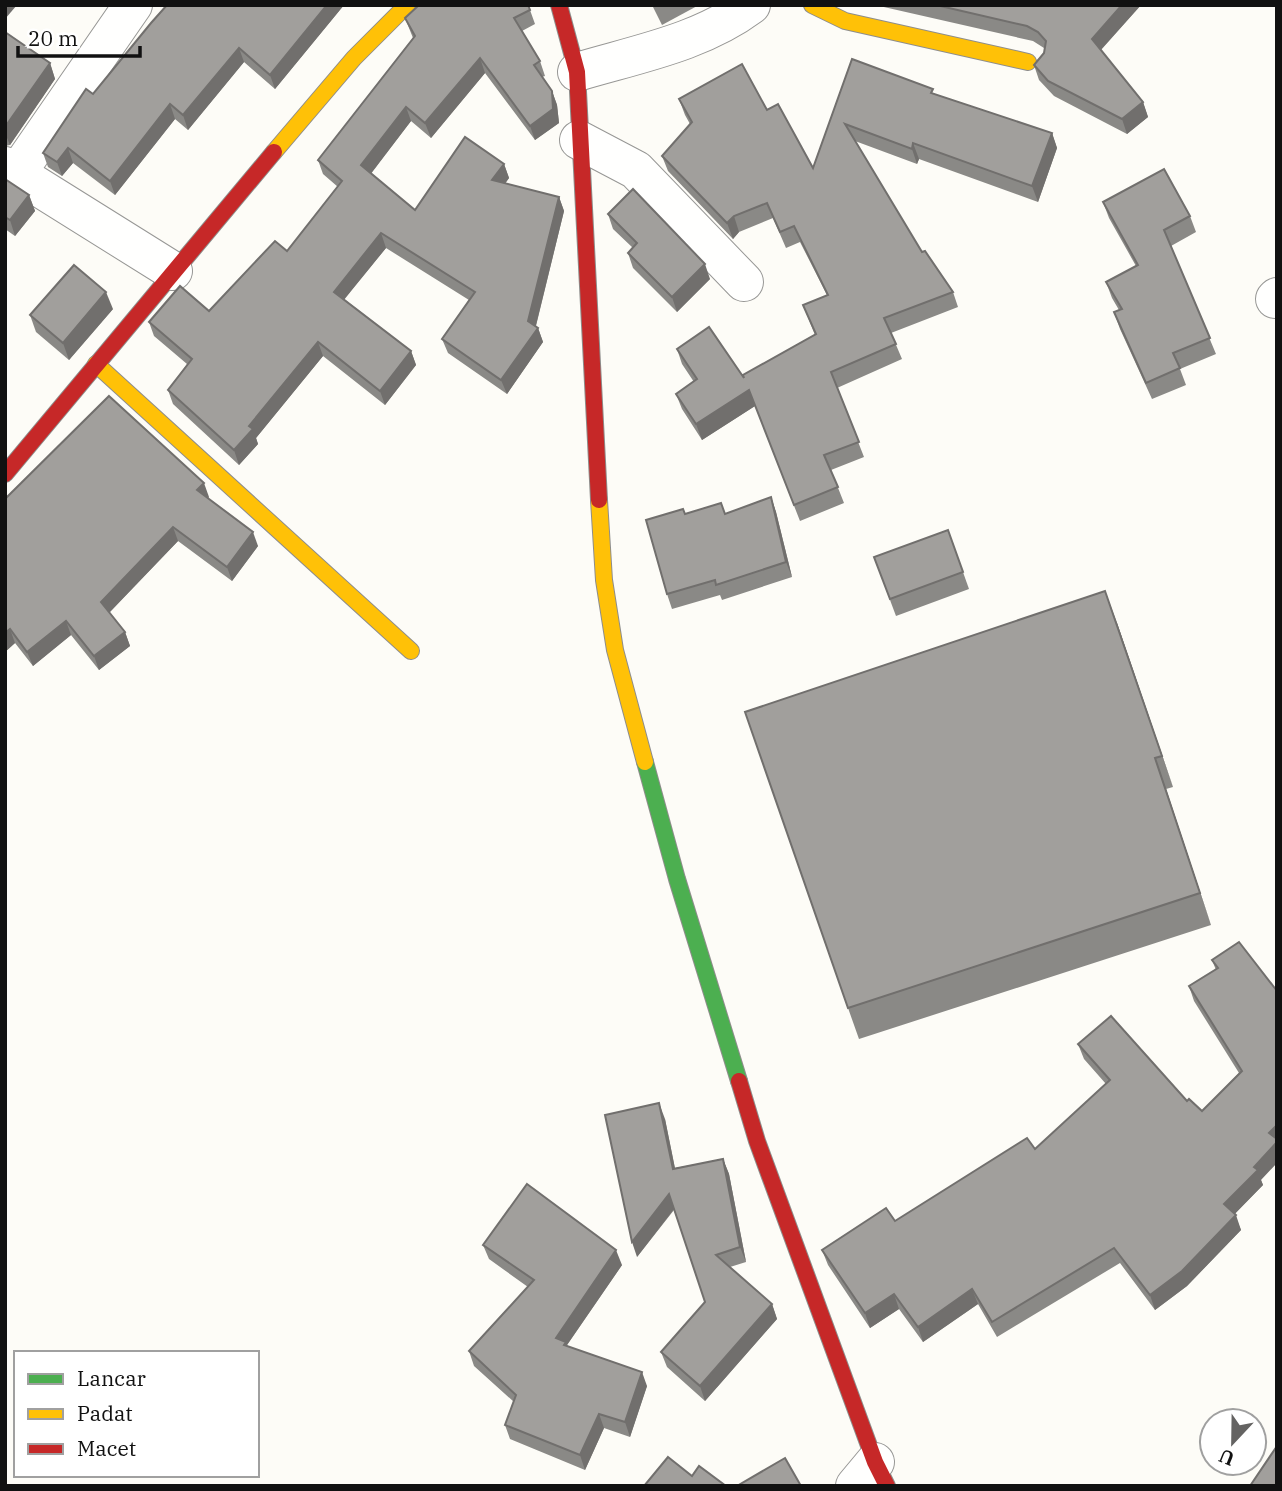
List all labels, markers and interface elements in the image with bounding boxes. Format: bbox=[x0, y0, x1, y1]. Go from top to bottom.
scale bar bbox=[18, 14, 140, 58]
text: 20 m bbox=[28, 24, 78, 52]
legend bbox=[14, 1351, 259, 1477]
text: Lancar bbox=[77, 1364, 147, 1392]
text: Padat bbox=[77, 1399, 133, 1427]
north arrow bbox=[1198, 1407, 1268, 1477]
text: Macet bbox=[77, 1434, 136, 1462]
text: U bbox=[1215, 1444, 1238, 1472]

